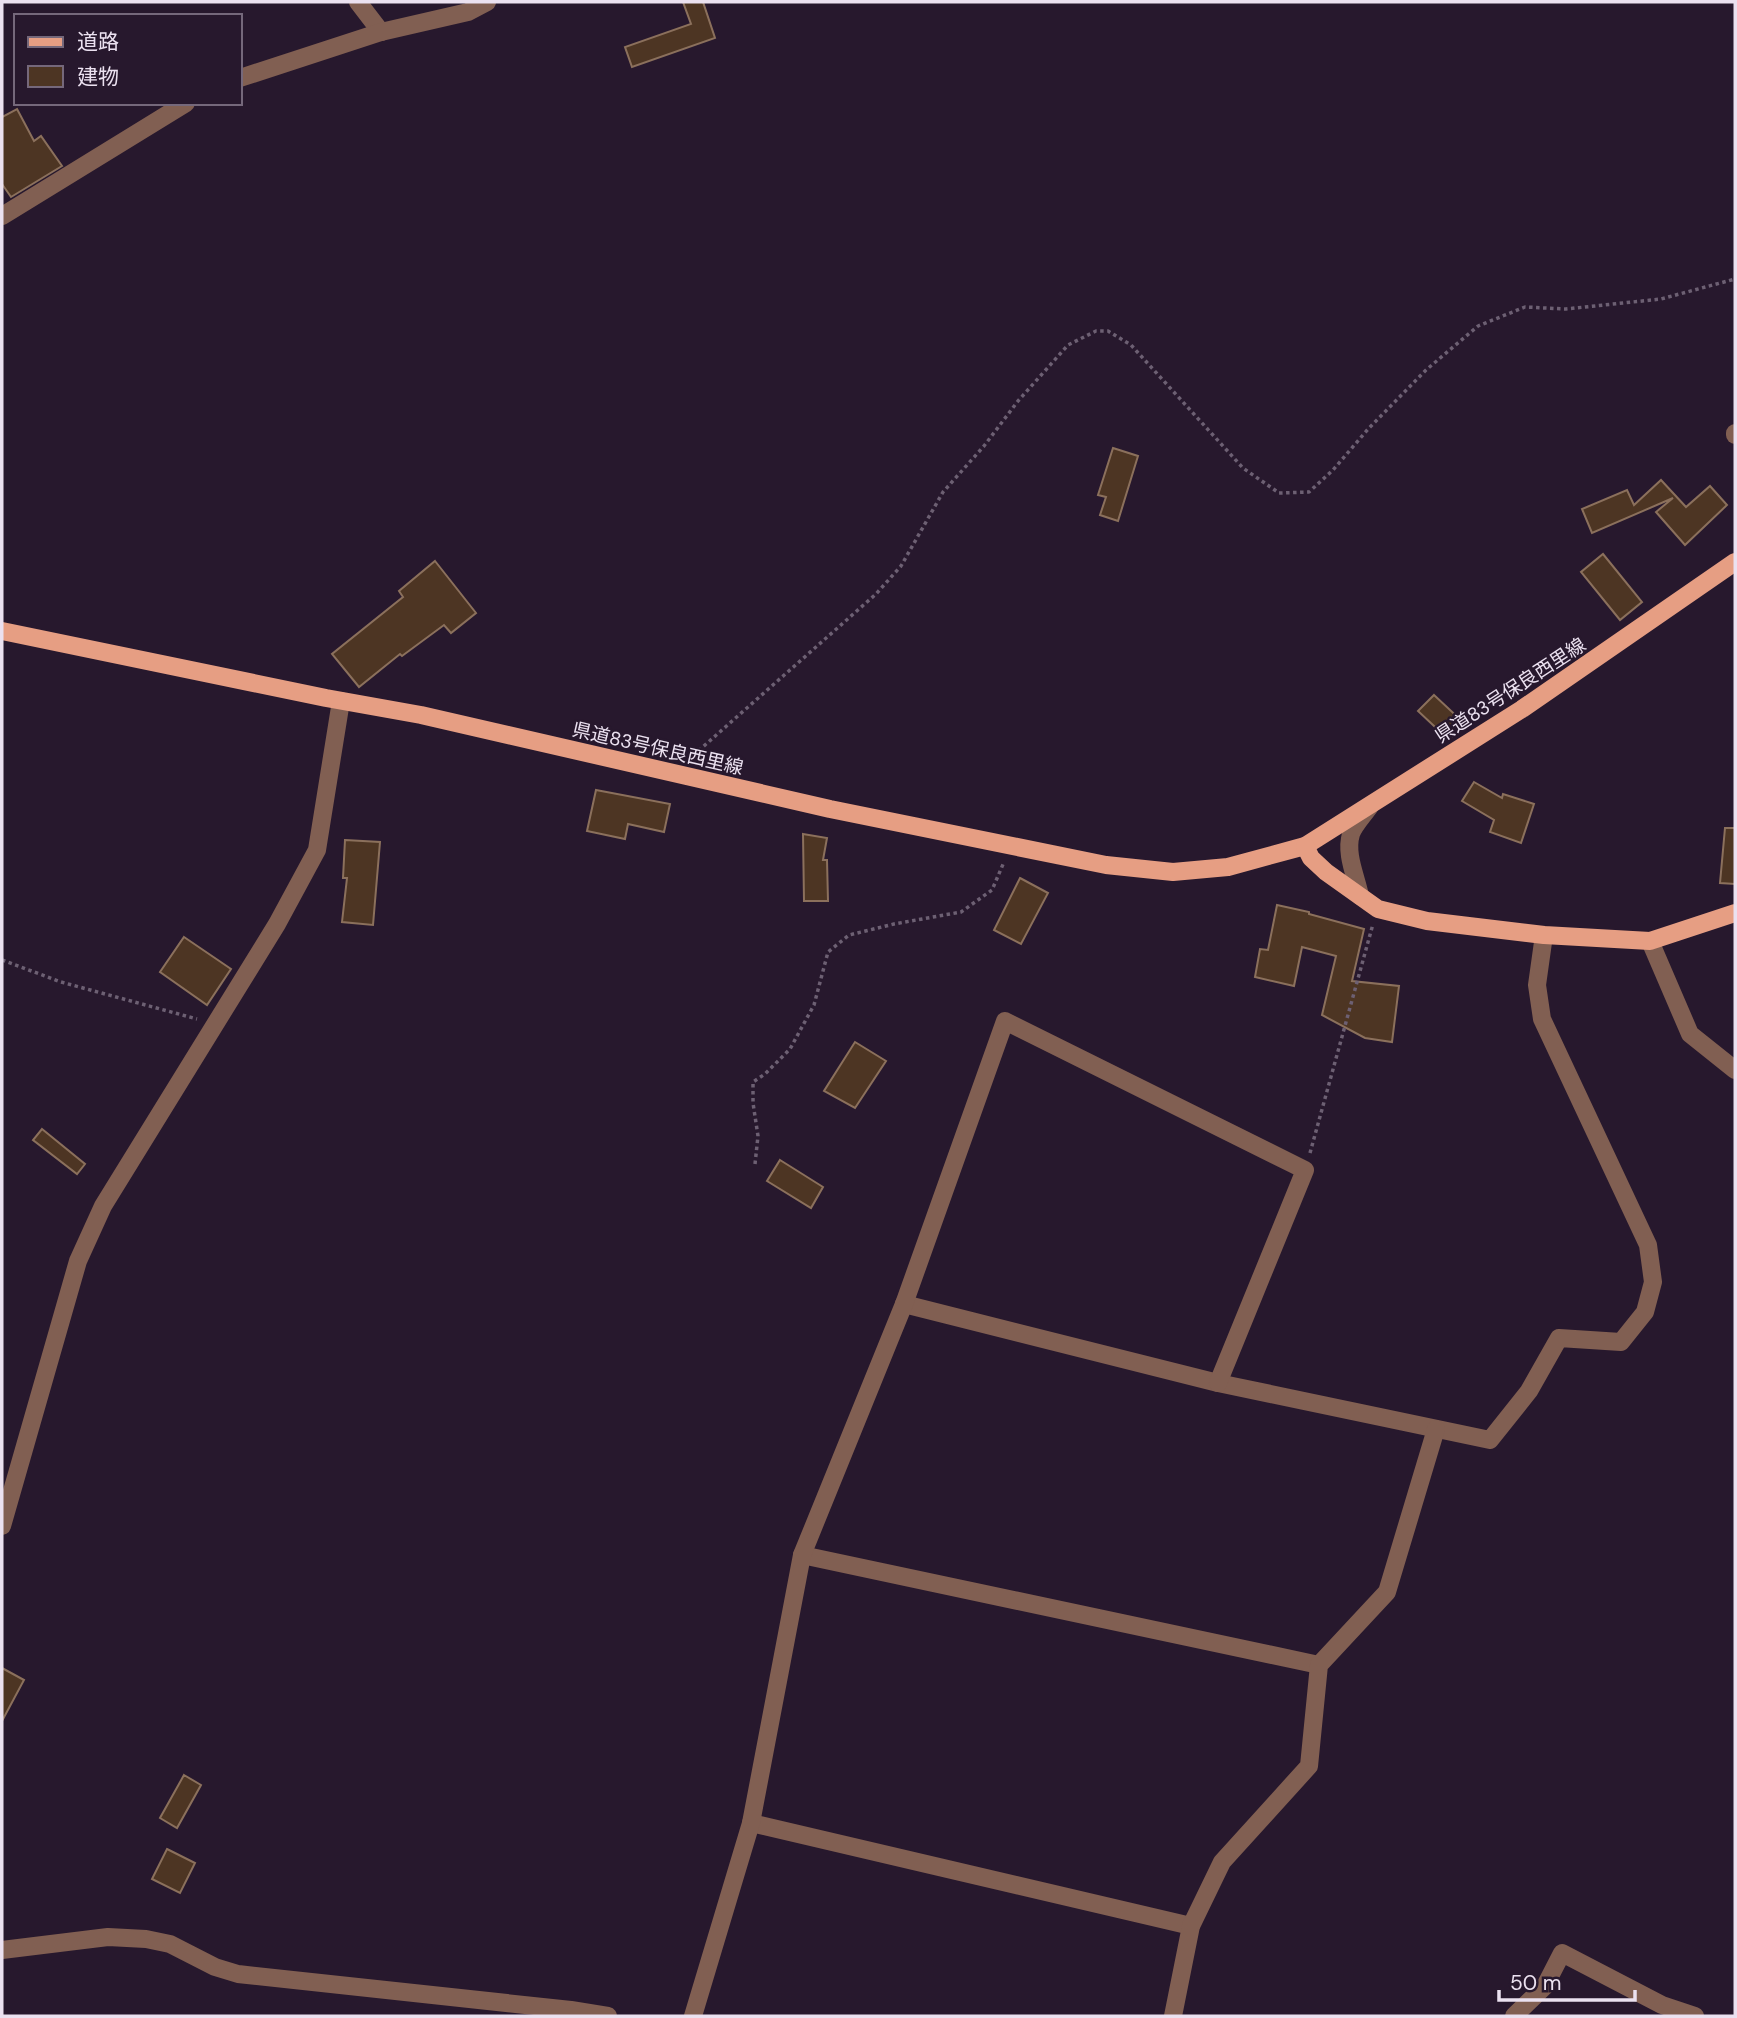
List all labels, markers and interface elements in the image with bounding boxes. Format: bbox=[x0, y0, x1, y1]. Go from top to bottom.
legend bbox=[14, 14, 242, 105]
text: 道路 bbox=[77, 28, 119, 56]
text: 建物 bbox=[77, 63, 119, 91]
street label: 県道83号保良西里線 bbox=[1430, 632, 1590, 749]
street label: 県道83号保良西里線 bbox=[570, 717, 746, 780]
scale bar bbox=[1499, 1958, 1636, 2002]
text: 50 m bbox=[1510, 1969, 1561, 1997]

